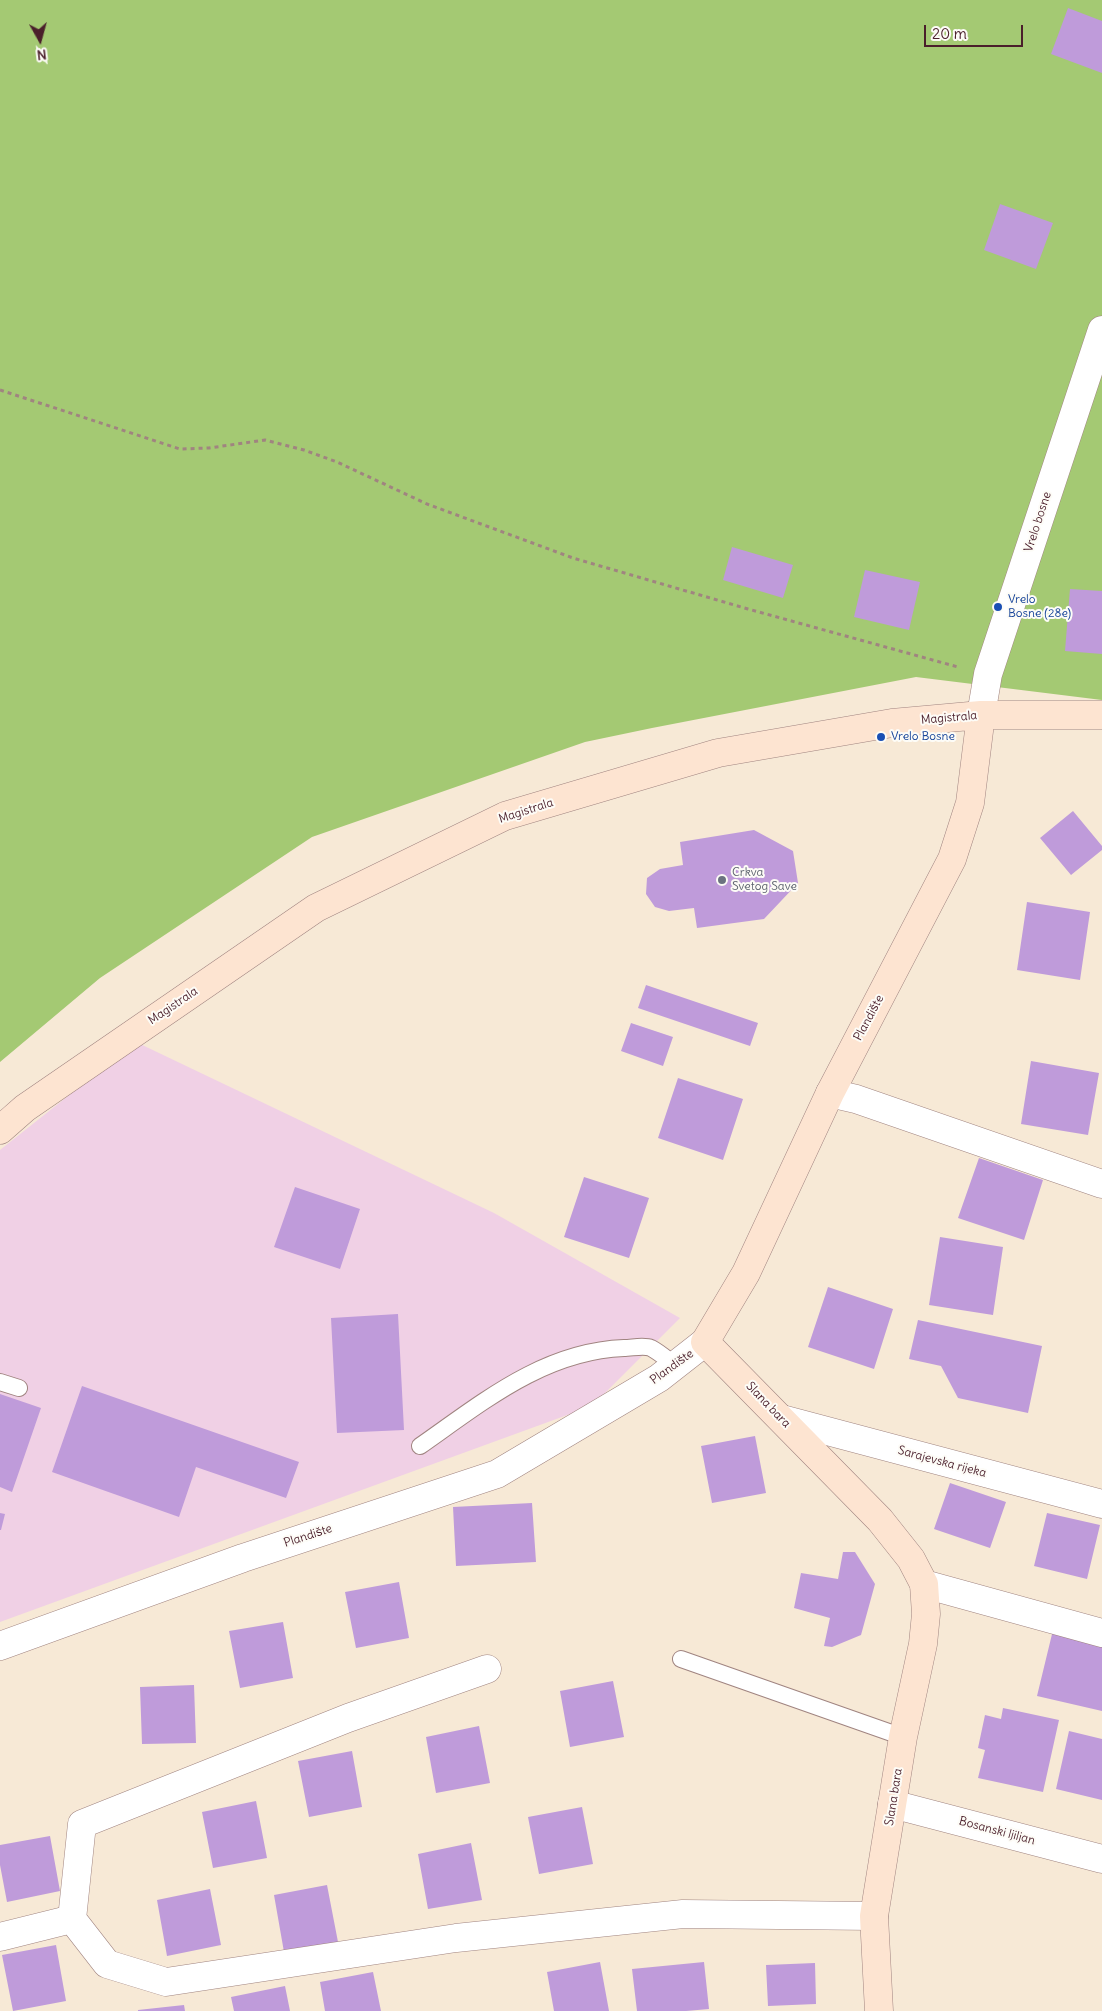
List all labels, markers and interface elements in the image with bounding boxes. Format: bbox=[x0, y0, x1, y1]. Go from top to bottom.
north arrow bbox=[15, 15, 65, 65]
scale bar bbox=[927, 15, 1026, 47]
text: 20 m bbox=[932, 24, 967, 43]
text: N bbox=[36, 45, 48, 64]
street label: Vrelo bosne bbox=[1021, 490, 1055, 554]
place label: Vrelo Bosne (28e) bbox=[1008, 593, 1071, 621]
marker: Vrelo Bosne (28e) bbox=[992, 601, 1004, 613]
street label: Magistrala bbox=[920, 708, 978, 728]
place label: Vrelo Bosne bbox=[891, 730, 955, 744]
marker: Vrelo Bosne bbox=[875, 731, 887, 743]
street label: Magistrala bbox=[497, 795, 555, 827]
place label: Crkva Svetog Save bbox=[732, 866, 797, 894]
marker: Crkva Svetog Save bbox=[716, 874, 728, 886]
street label: Magistrala bbox=[146, 984, 200, 1028]
street label: Plandište bbox=[851, 993, 887, 1043]
street label: Plandište bbox=[648, 1347, 696, 1387]
street label: Slana bara bbox=[743, 1379, 793, 1431]
street label: Sarajevska rijeka bbox=[896, 1443, 988, 1481]
street label: Plandište bbox=[282, 1521, 334, 1551]
street label: Slana bara bbox=[882, 1767, 906, 1827]
street label: Bosanski ljiljan bbox=[957, 1814, 1037, 1848]

